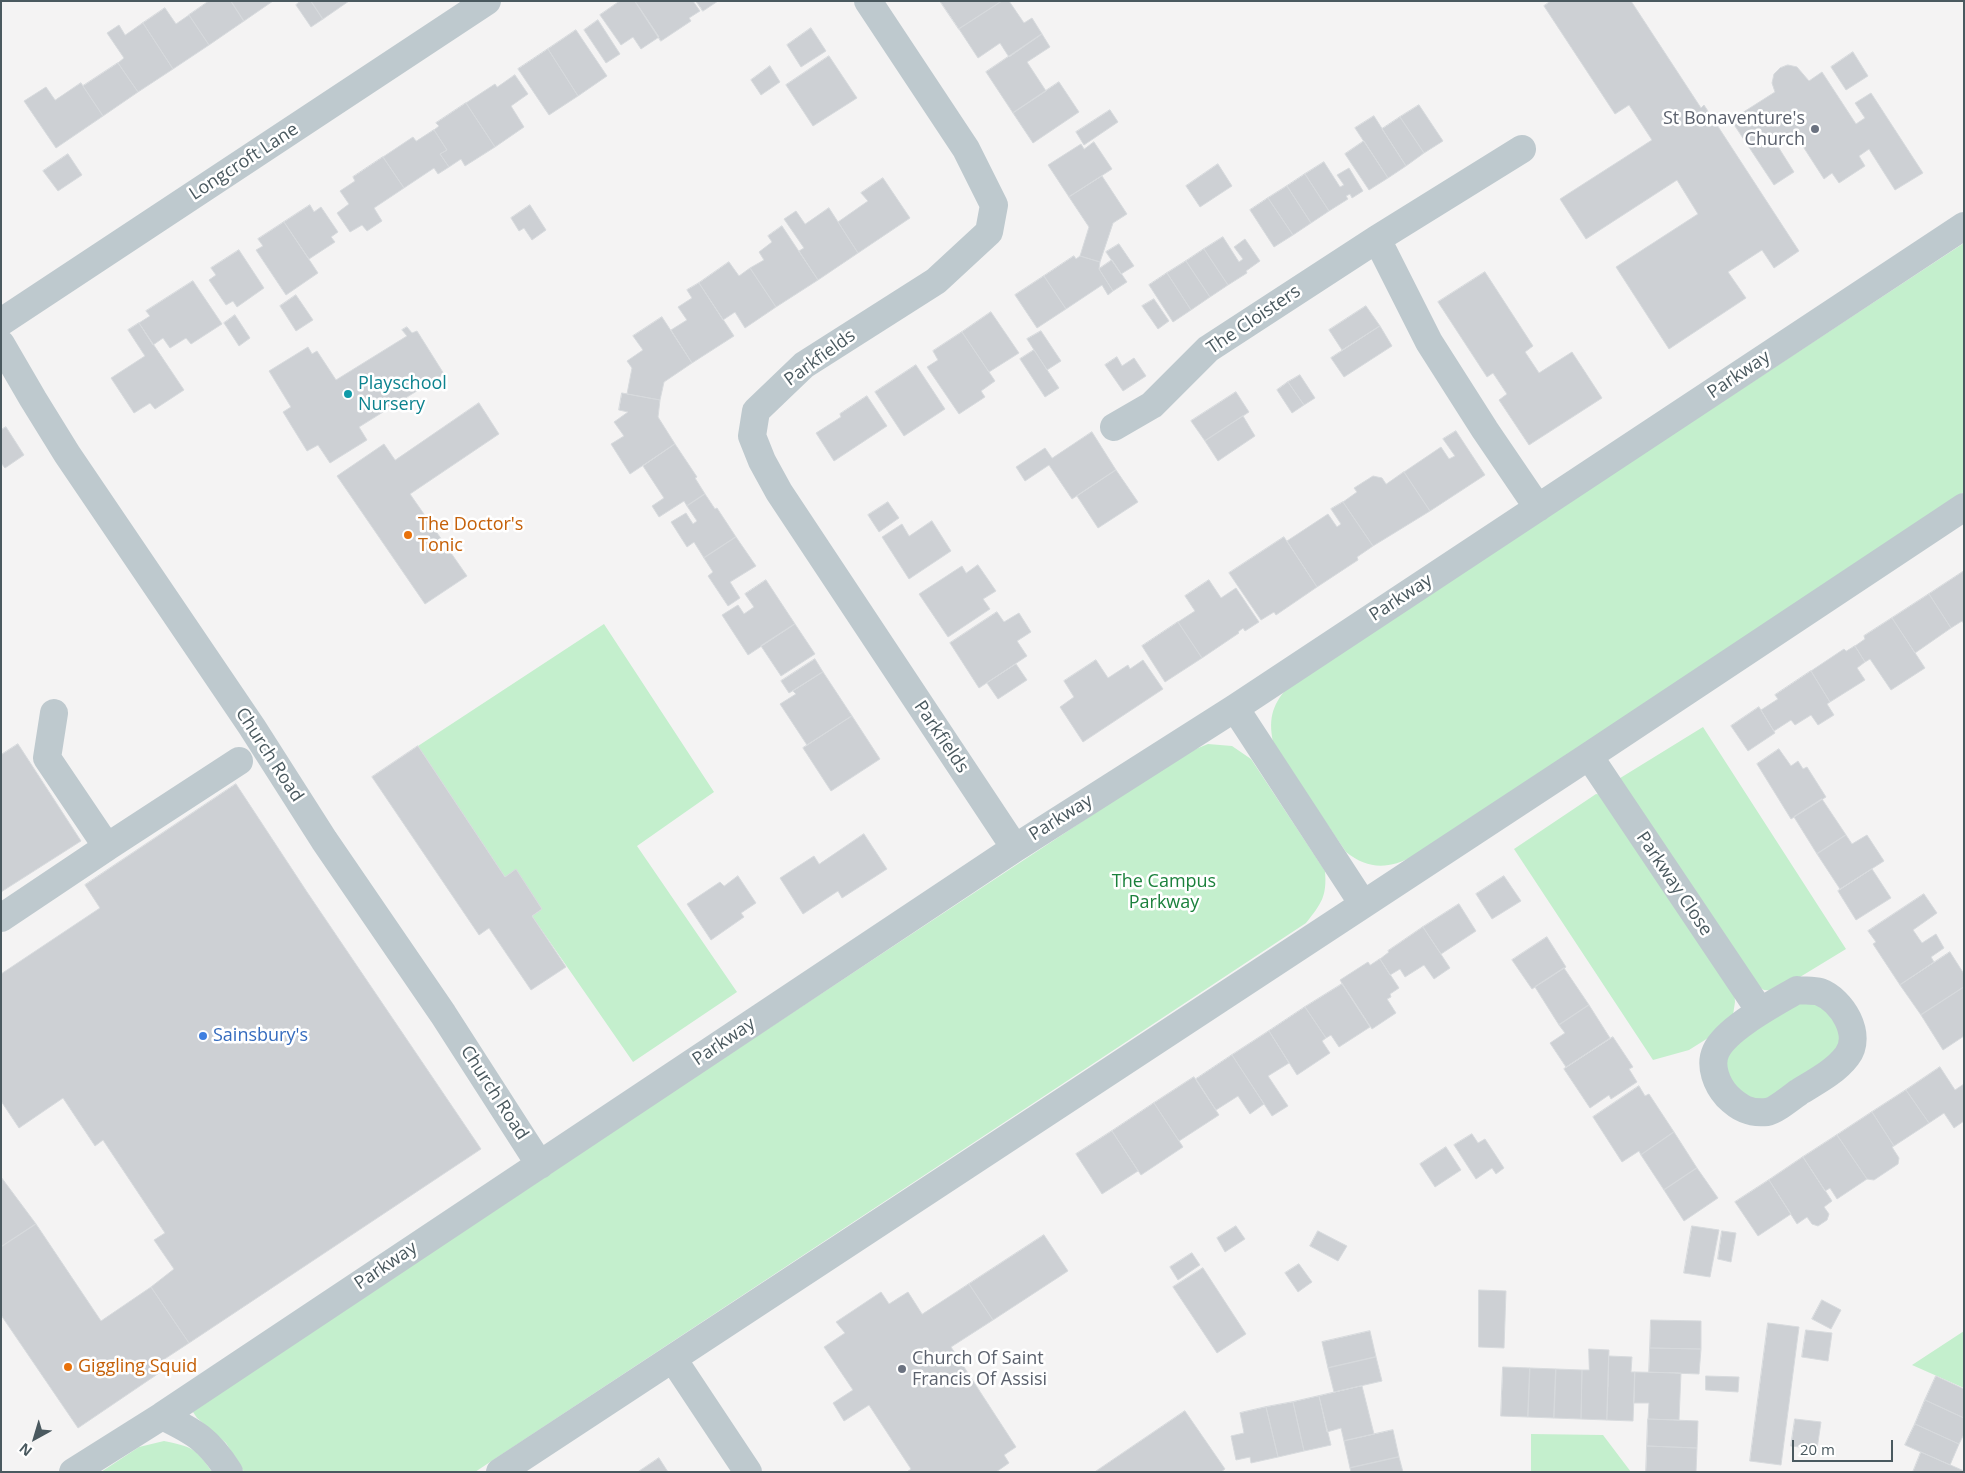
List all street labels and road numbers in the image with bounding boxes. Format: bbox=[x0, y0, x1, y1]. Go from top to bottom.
street label: Longcroft Lane bbox=[185, 119, 303, 205]
street label: The Cloisters bbox=[1203, 281, 1305, 359]
street label: Parkfields bbox=[780, 325, 860, 391]
street label: Parkway bbox=[1704, 346, 1774, 404]
street label: Parkway bbox=[1366, 570, 1436, 626]
street label: Parkfields bbox=[909, 697, 973, 777]
street label: Church Road bbox=[231, 704, 307, 806]
street label: Parkway bbox=[1025, 790, 1097, 846]
street label: Parkway Close bbox=[1631, 828, 1717, 940]
street label: Parkway bbox=[689, 1013, 759, 1071]
street label: Church Road bbox=[456, 1042, 532, 1144]
street label: Parkway bbox=[351, 1237, 421, 1295]

